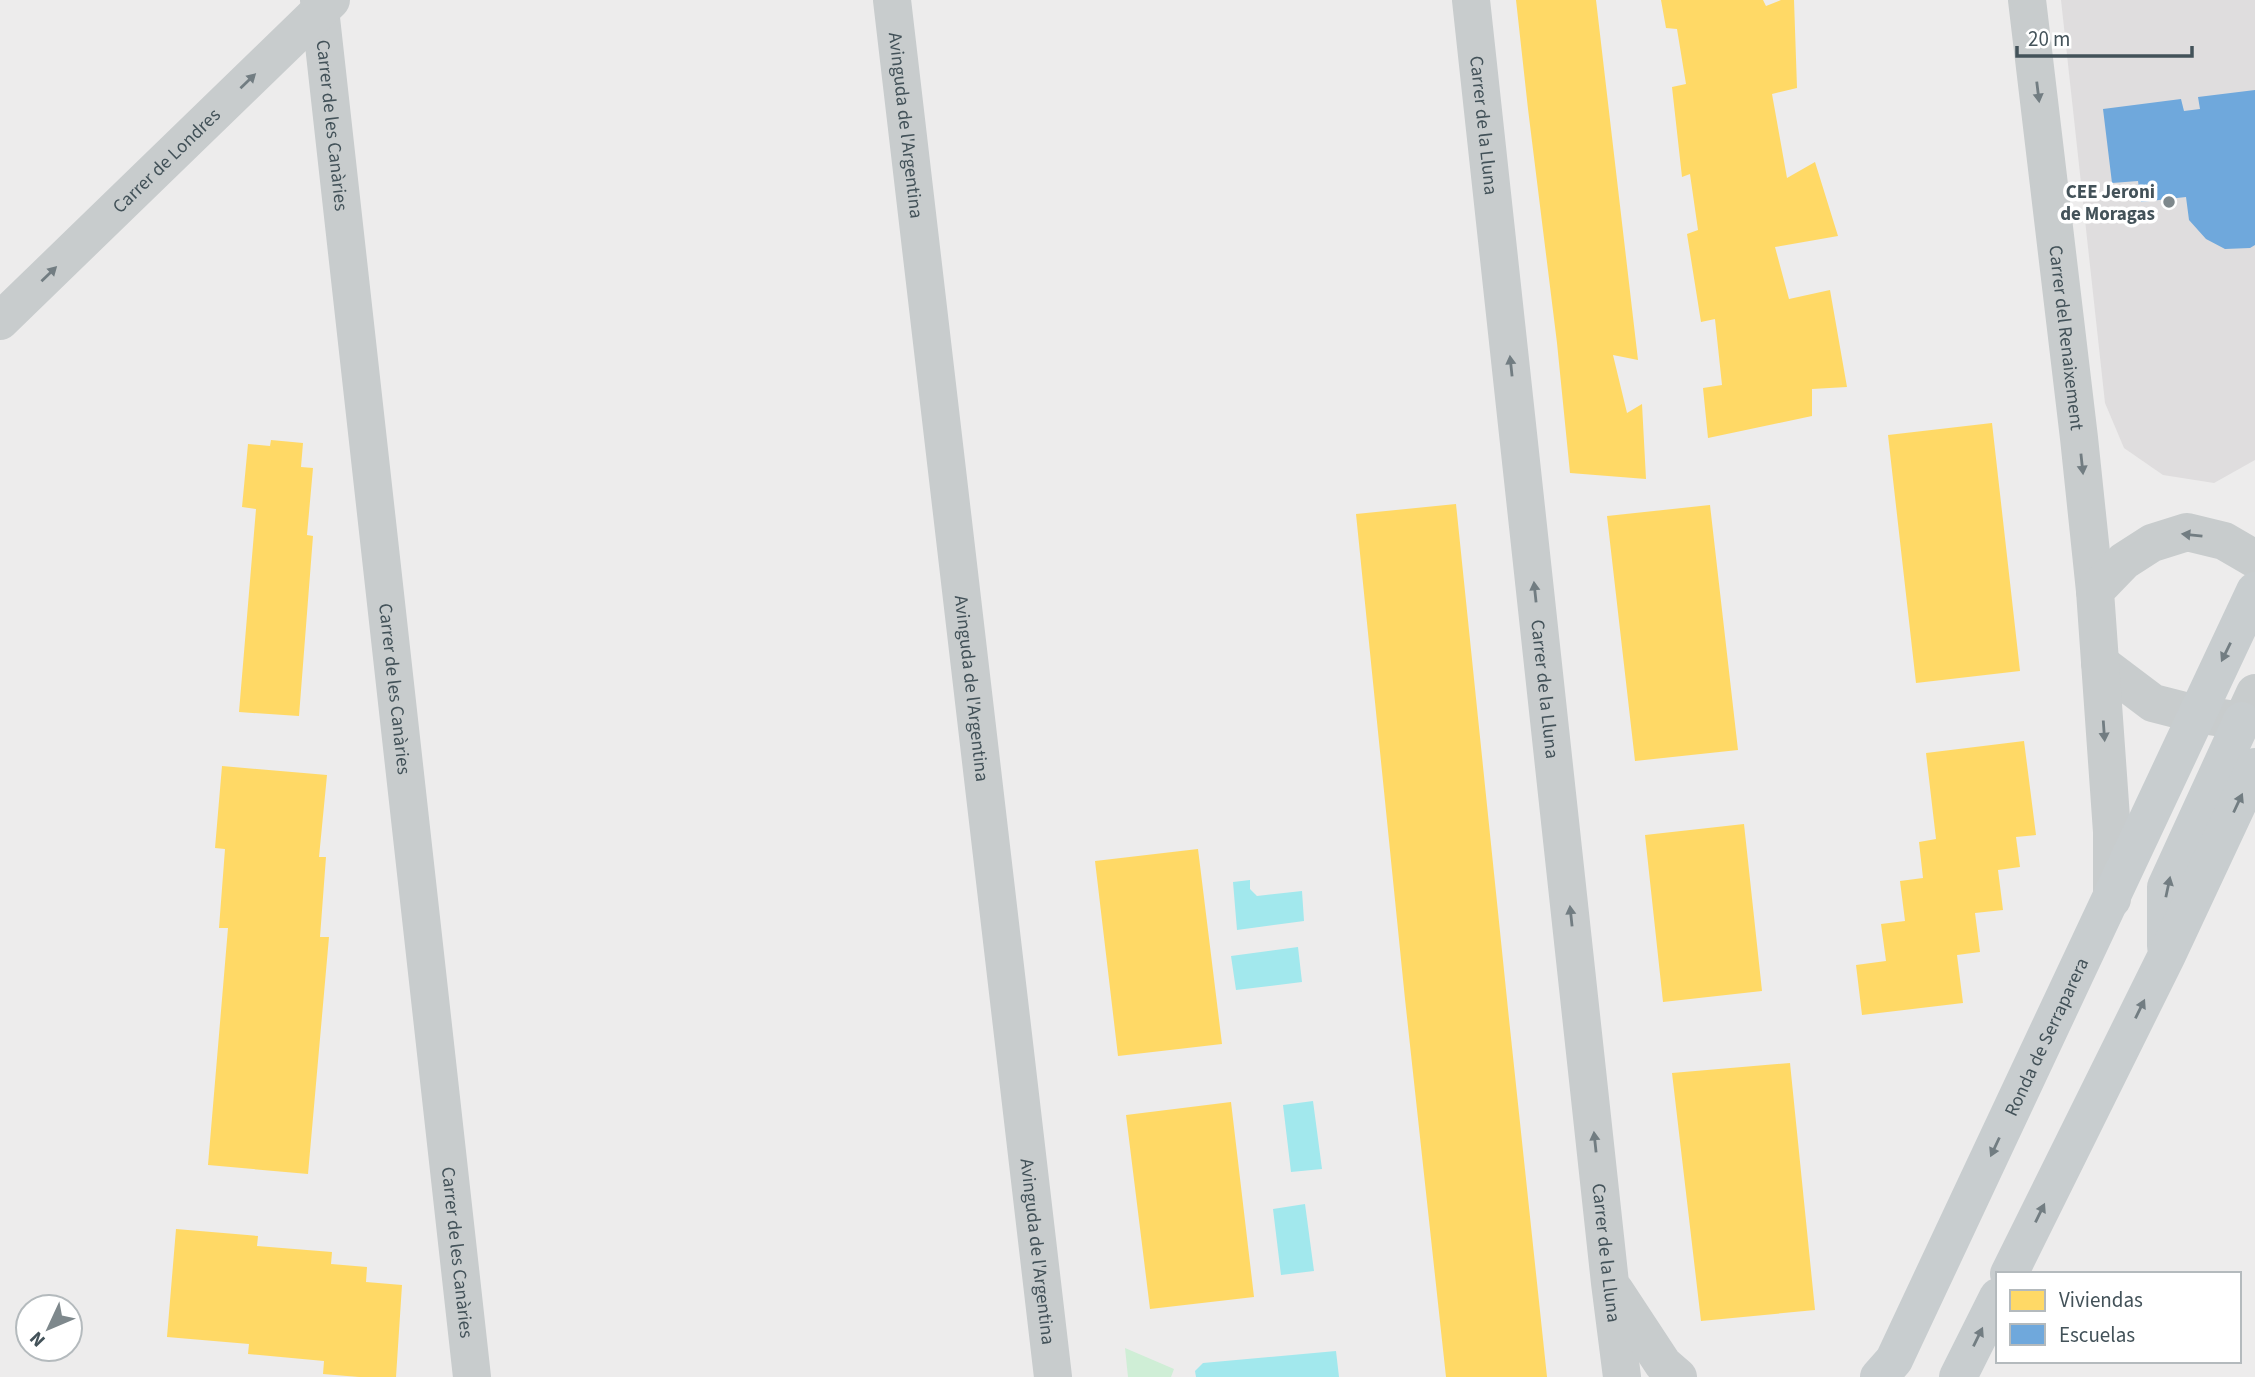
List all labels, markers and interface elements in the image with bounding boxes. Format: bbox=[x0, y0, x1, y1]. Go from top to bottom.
scale bar bbox=[2017, 14, 2192, 58]
text: 20 m bbox=[2028, 24, 2070, 54]
street label: Avinguda de l'Argentina bbox=[881, 31, 929, 220]
street label: Carrer de les Canàries bbox=[308, 38, 354, 213]
street label: Carrer de la Lluna bbox=[1462, 55, 1504, 196]
one-way arrow bbox=[239, 73, 256, 90]
one-way arrow bbox=[2033, 81, 2044, 103]
street label: Carrer de Londres bbox=[107, 102, 227, 220]
place label: CEE Jeroni de Moragas bbox=[2060, 179, 2155, 228]
marker: CEE Jeroni de Moragas bbox=[2161, 194, 2177, 210]
street label: Carrer del Renaixement bbox=[2041, 244, 2090, 432]
one-way arrow bbox=[40, 266, 57, 282]
one-way arrow bbox=[1505, 355, 1516, 377]
one-way arrow bbox=[2077, 453, 2088, 475]
one-way arrow bbox=[2181, 529, 2203, 540]
one-way arrow bbox=[1530, 581, 1541, 603]
street label: Avinguda de l'Argentina bbox=[947, 594, 995, 783]
street label: Carrer de les Canàries bbox=[371, 602, 417, 776]
street label: Carrer de la Lluna bbox=[1523, 618, 1565, 760]
one-way arrow bbox=[2220, 642, 2231, 662]
one-way arrow bbox=[2099, 721, 2110, 743]
one-way arrow bbox=[2232, 793, 2244, 813]
one-way arrow bbox=[2163, 876, 2174, 898]
one-way arrow bbox=[1565, 905, 1576, 927]
street label: Ronda de Serraparera bbox=[1998, 953, 2096, 1121]
one-way arrow bbox=[2135, 999, 2146, 1019]
one-way arrow bbox=[1589, 1131, 1600, 1153]
one-way arrow bbox=[1989, 1137, 2000, 1157]
street label: Avinguda de l'Argentina bbox=[1013, 1157, 1061, 1346]
street label: Carrer de les Canàries bbox=[434, 1165, 480, 1340]
street label: Carrer de la Lluna bbox=[1584, 1182, 1627, 1324]
one-way arrow bbox=[2034, 1203, 2045, 1223]
legend bbox=[1996, 1272, 2241, 1363]
text: Viviendas bbox=[2059, 1285, 2143, 1315]
north arrow bbox=[14, 1293, 84, 1363]
text: Escuelas bbox=[2059, 1320, 2135, 1350]
text: N bbox=[24, 1325, 52, 1353]
one-way arrow bbox=[1972, 1327, 1983, 1347]

